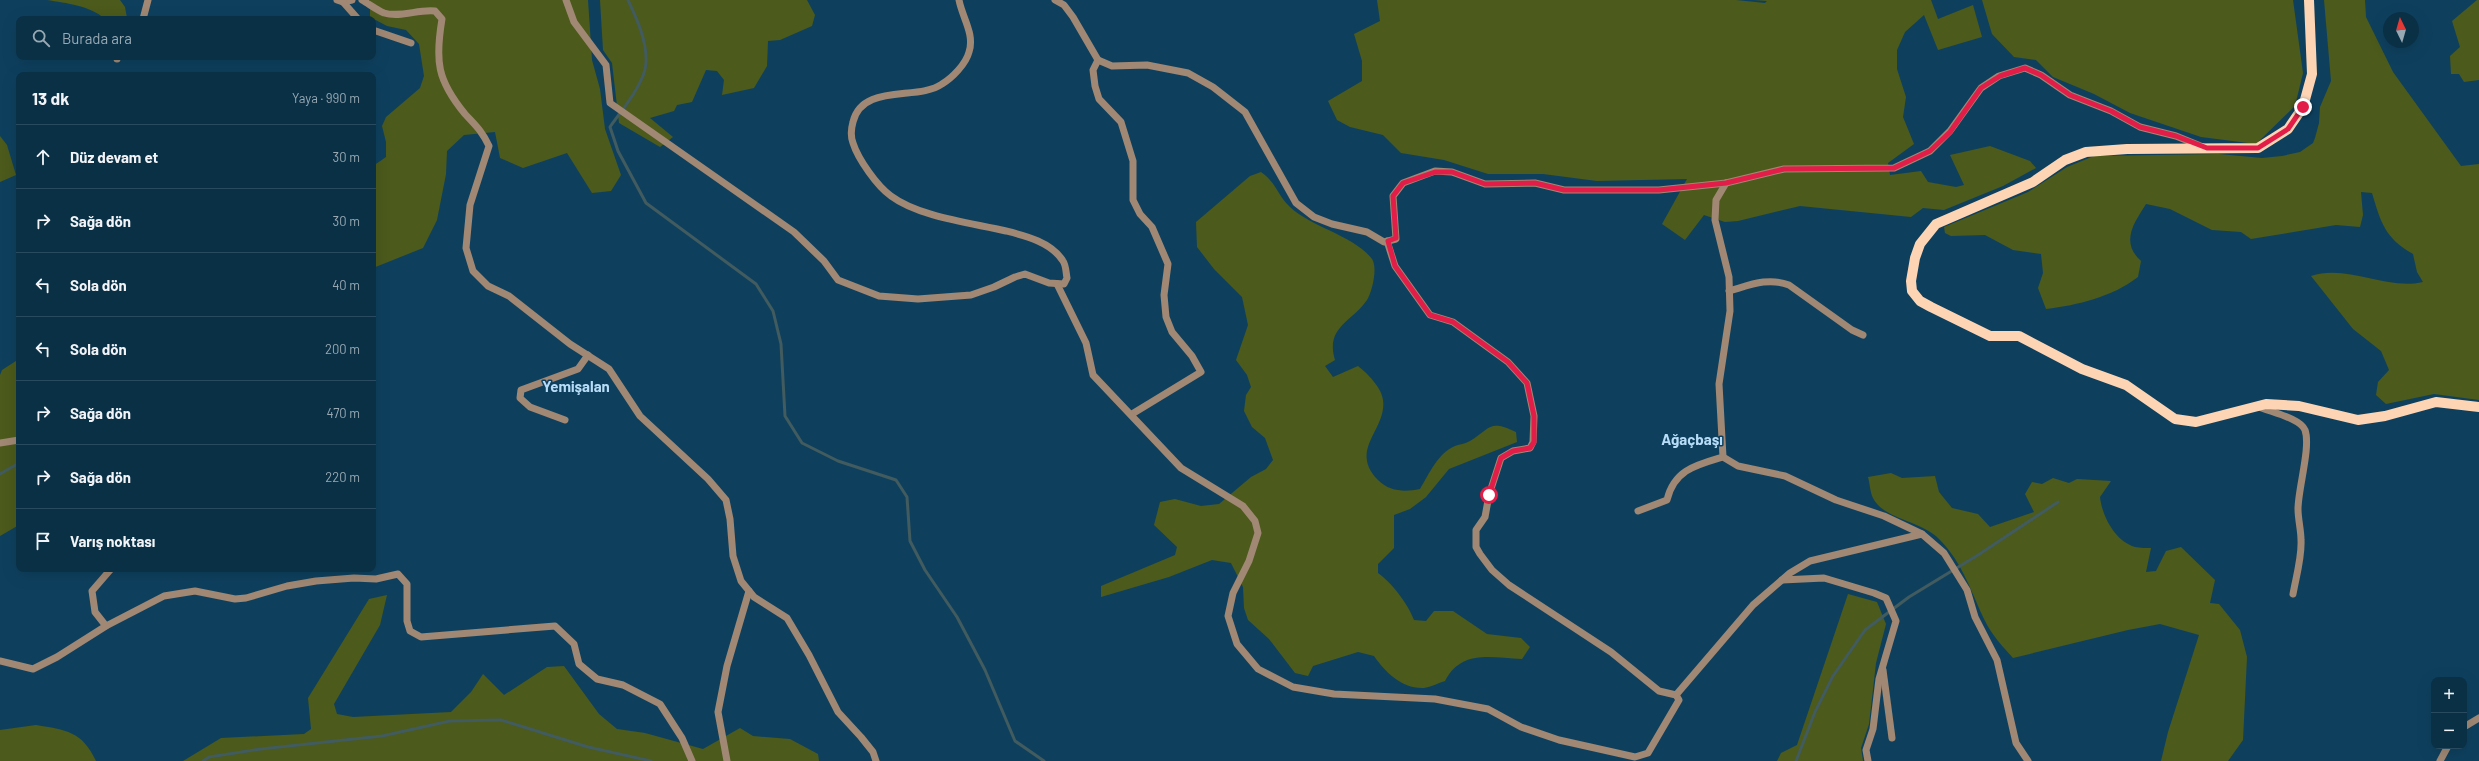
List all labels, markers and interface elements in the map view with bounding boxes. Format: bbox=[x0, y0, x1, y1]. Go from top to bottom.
north arrow bbox=[2383, 12, 2419, 48]
search box bbox=[16, 16, 376, 60]
icon: search bbox=[30, 27, 52, 49]
text: Burada ara bbox=[62, 29, 132, 47]
text: 13 dk bbox=[32, 88, 69, 108]
text: Yaya · 990 m bbox=[292, 90, 360, 106]
route end bbox=[2294, 98, 2312, 116]
icon: ahead bbox=[32, 146, 54, 168]
text: Düz devam et bbox=[70, 148, 158, 166]
text: 30 m bbox=[333, 149, 360, 165]
icon: right bbox=[32, 210, 54, 232]
text: Sağa dön bbox=[70, 212, 131, 230]
text: 30 m bbox=[333, 213, 360, 229]
icon: left bbox=[32, 274, 54, 296]
text: Sola dön bbox=[70, 276, 127, 294]
text: 40 m bbox=[332, 277, 360, 293]
icon: left bbox=[32, 338, 54, 360]
text: Sola dön bbox=[70, 340, 127, 358]
text: 200 m bbox=[325, 341, 360, 357]
district label: Yemişalan bbox=[542, 377, 610, 395]
icon: right bbox=[32, 402, 54, 424]
text: Sağa dön bbox=[70, 404, 131, 422]
text: 470 m bbox=[326, 405, 360, 421]
district label: Ağaçbaşı bbox=[1661, 430, 1723, 448]
icon: right bbox=[32, 466, 54, 488]
text: Sağa dön bbox=[70, 468, 131, 486]
text: 220 m bbox=[325, 469, 360, 485]
route start bbox=[1480, 486, 1498, 504]
icon: arrive bbox=[32, 530, 54, 552]
text: Varış noktası bbox=[70, 532, 155, 550]
map controls bbox=[2431, 677, 2467, 749]
button: + bbox=[2431, 677, 2467, 713]
button: − bbox=[2431, 713, 2467, 749]

